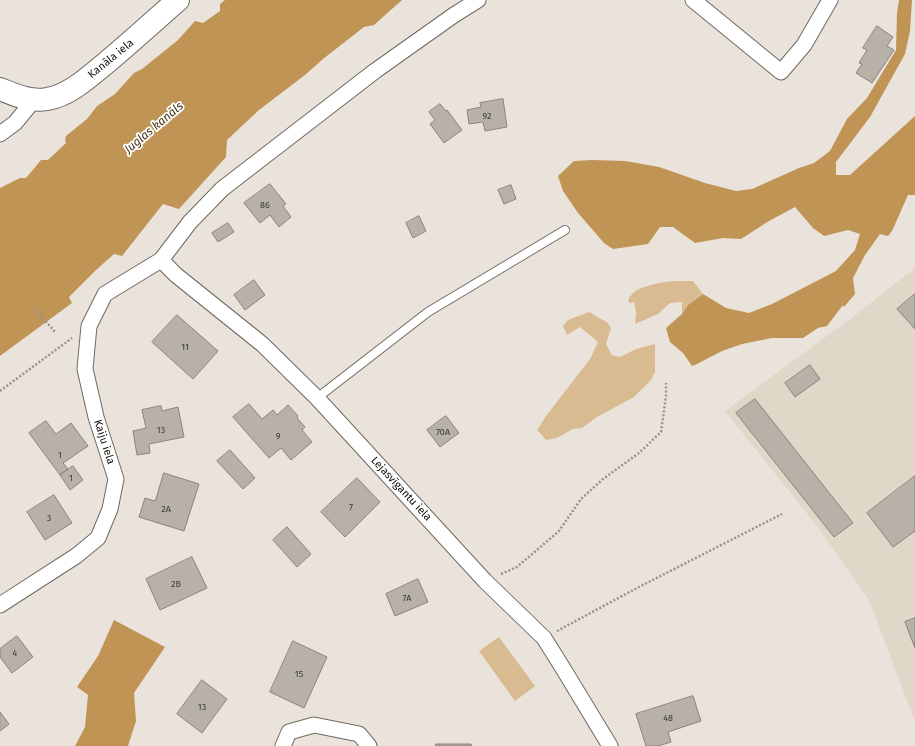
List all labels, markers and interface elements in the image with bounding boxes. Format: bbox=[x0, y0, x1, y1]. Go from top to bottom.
street label: Kanāla iela bbox=[85, 37, 137, 81]
water label: Juglas kanāls bbox=[122, 99, 186, 157]
house number: 92 bbox=[483, 111, 491, 121]
house number: 86 bbox=[260, 200, 270, 210]
house number: 11 bbox=[181, 342, 189, 352]
street label: Kaiju iela bbox=[91, 418, 117, 466]
house number: 13 bbox=[157, 425, 165, 435]
house number: 70A bbox=[436, 427, 450, 437]
house number: 9 bbox=[276, 431, 280, 441]
house number: 1 bbox=[58, 450, 62, 460]
street label: Lejasvīgantu iela bbox=[368, 454, 434, 524]
house number: 1 bbox=[69, 473, 73, 483]
house number: 7 bbox=[349, 502, 353, 512]
house number: 2A bbox=[161, 504, 171, 514]
house number: 3 bbox=[47, 513, 51, 523]
house number: 2B bbox=[171, 579, 181, 589]
house number: 7A bbox=[403, 593, 411, 603]
house number: 4 bbox=[13, 648, 17, 658]
house number: 15 bbox=[295, 669, 303, 679]
house number: 13 bbox=[198, 702, 206, 712]
house number: 48 bbox=[663, 713, 673, 723]

